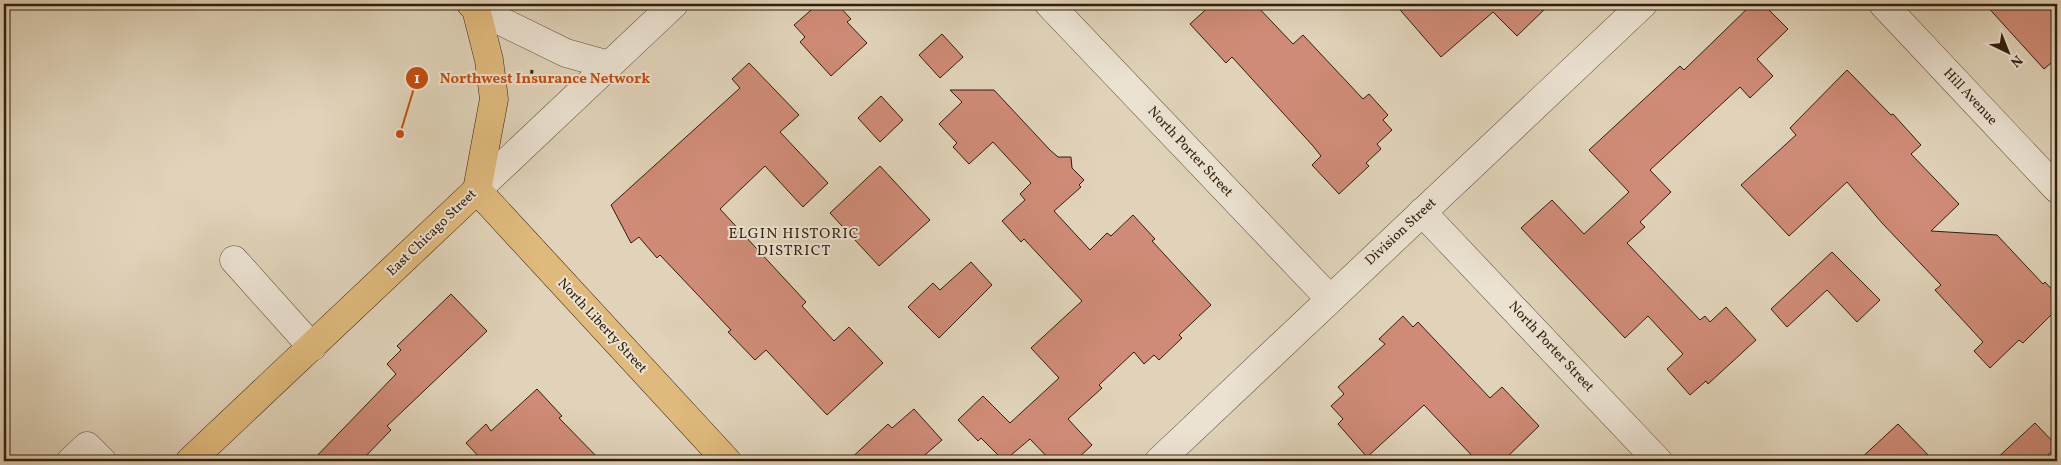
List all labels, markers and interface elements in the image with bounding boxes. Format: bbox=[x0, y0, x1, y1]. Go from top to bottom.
north arrow bbox=[1984, 28, 2034, 78]
text: N bbox=[2006, 50, 2026, 71]
callout: Northwest Insurance Network bbox=[405, 63, 660, 93]
street label: Hill Avenue bbox=[1939, 64, 2002, 130]
text: 1 bbox=[414, 69, 420, 90]
text: Northwest Insurance Network bbox=[440, 69, 650, 90]
street label: North Porter Street bbox=[1143, 102, 1237, 202]
street label: East Chicago Street bbox=[383, 185, 481, 281]
street label: Division Street bbox=[1361, 194, 1441, 270]
district label: ELGIN HISTORIC DISTRICT bbox=[728, 224, 860, 262]
street label: North Liberty Street bbox=[553, 274, 651, 378]
street label: North Porter Street bbox=[1504, 297, 1598, 397]

